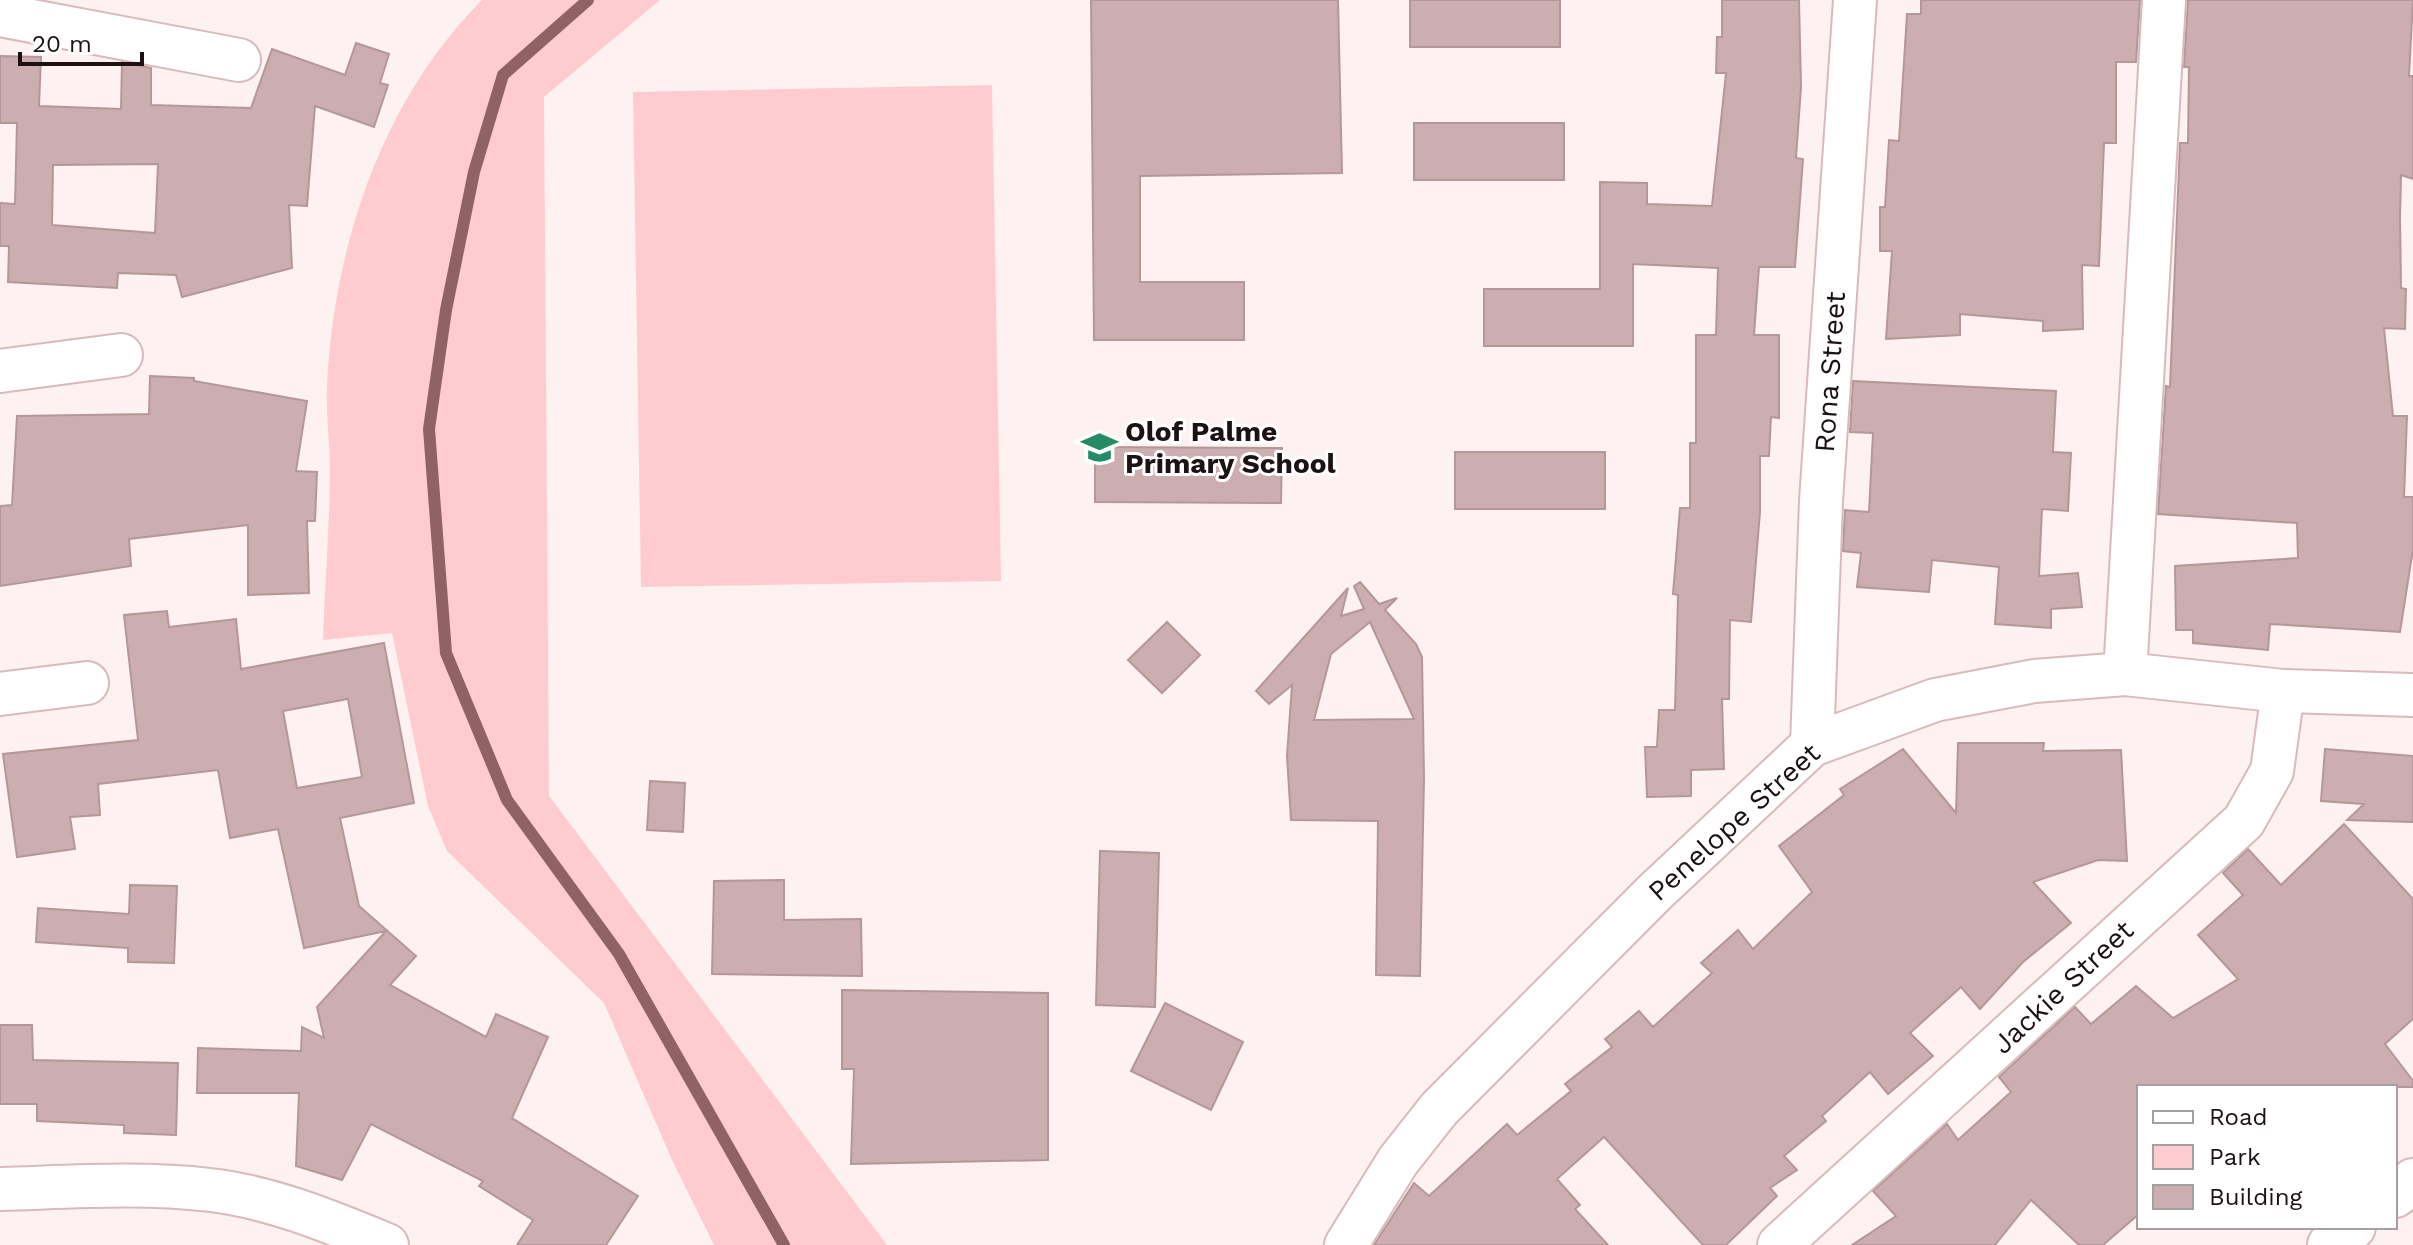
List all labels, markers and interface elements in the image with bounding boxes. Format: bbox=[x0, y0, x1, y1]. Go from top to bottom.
scale bar bbox=[20, 16, 142, 66]
text: 20 m bbox=[32, 30, 92, 58]
street label: Rona Street bbox=[1808, 290, 1852, 454]
place label: Olof Palme Primary School bbox=[1125, 415, 1336, 480]
school or university icon: Olof Palme Primary School bbox=[1080, 428, 1118, 466]
street label: Penelope Street bbox=[1641, 736, 1827, 908]
street label: Jackie Street bbox=[1986, 913, 2140, 1061]
legend bbox=[2137, 1085, 2397, 1229]
text: Road bbox=[2209, 1103, 2268, 1131]
text: Park bbox=[2209, 1143, 2261, 1171]
text: Building bbox=[2209, 1183, 2302, 1211]

